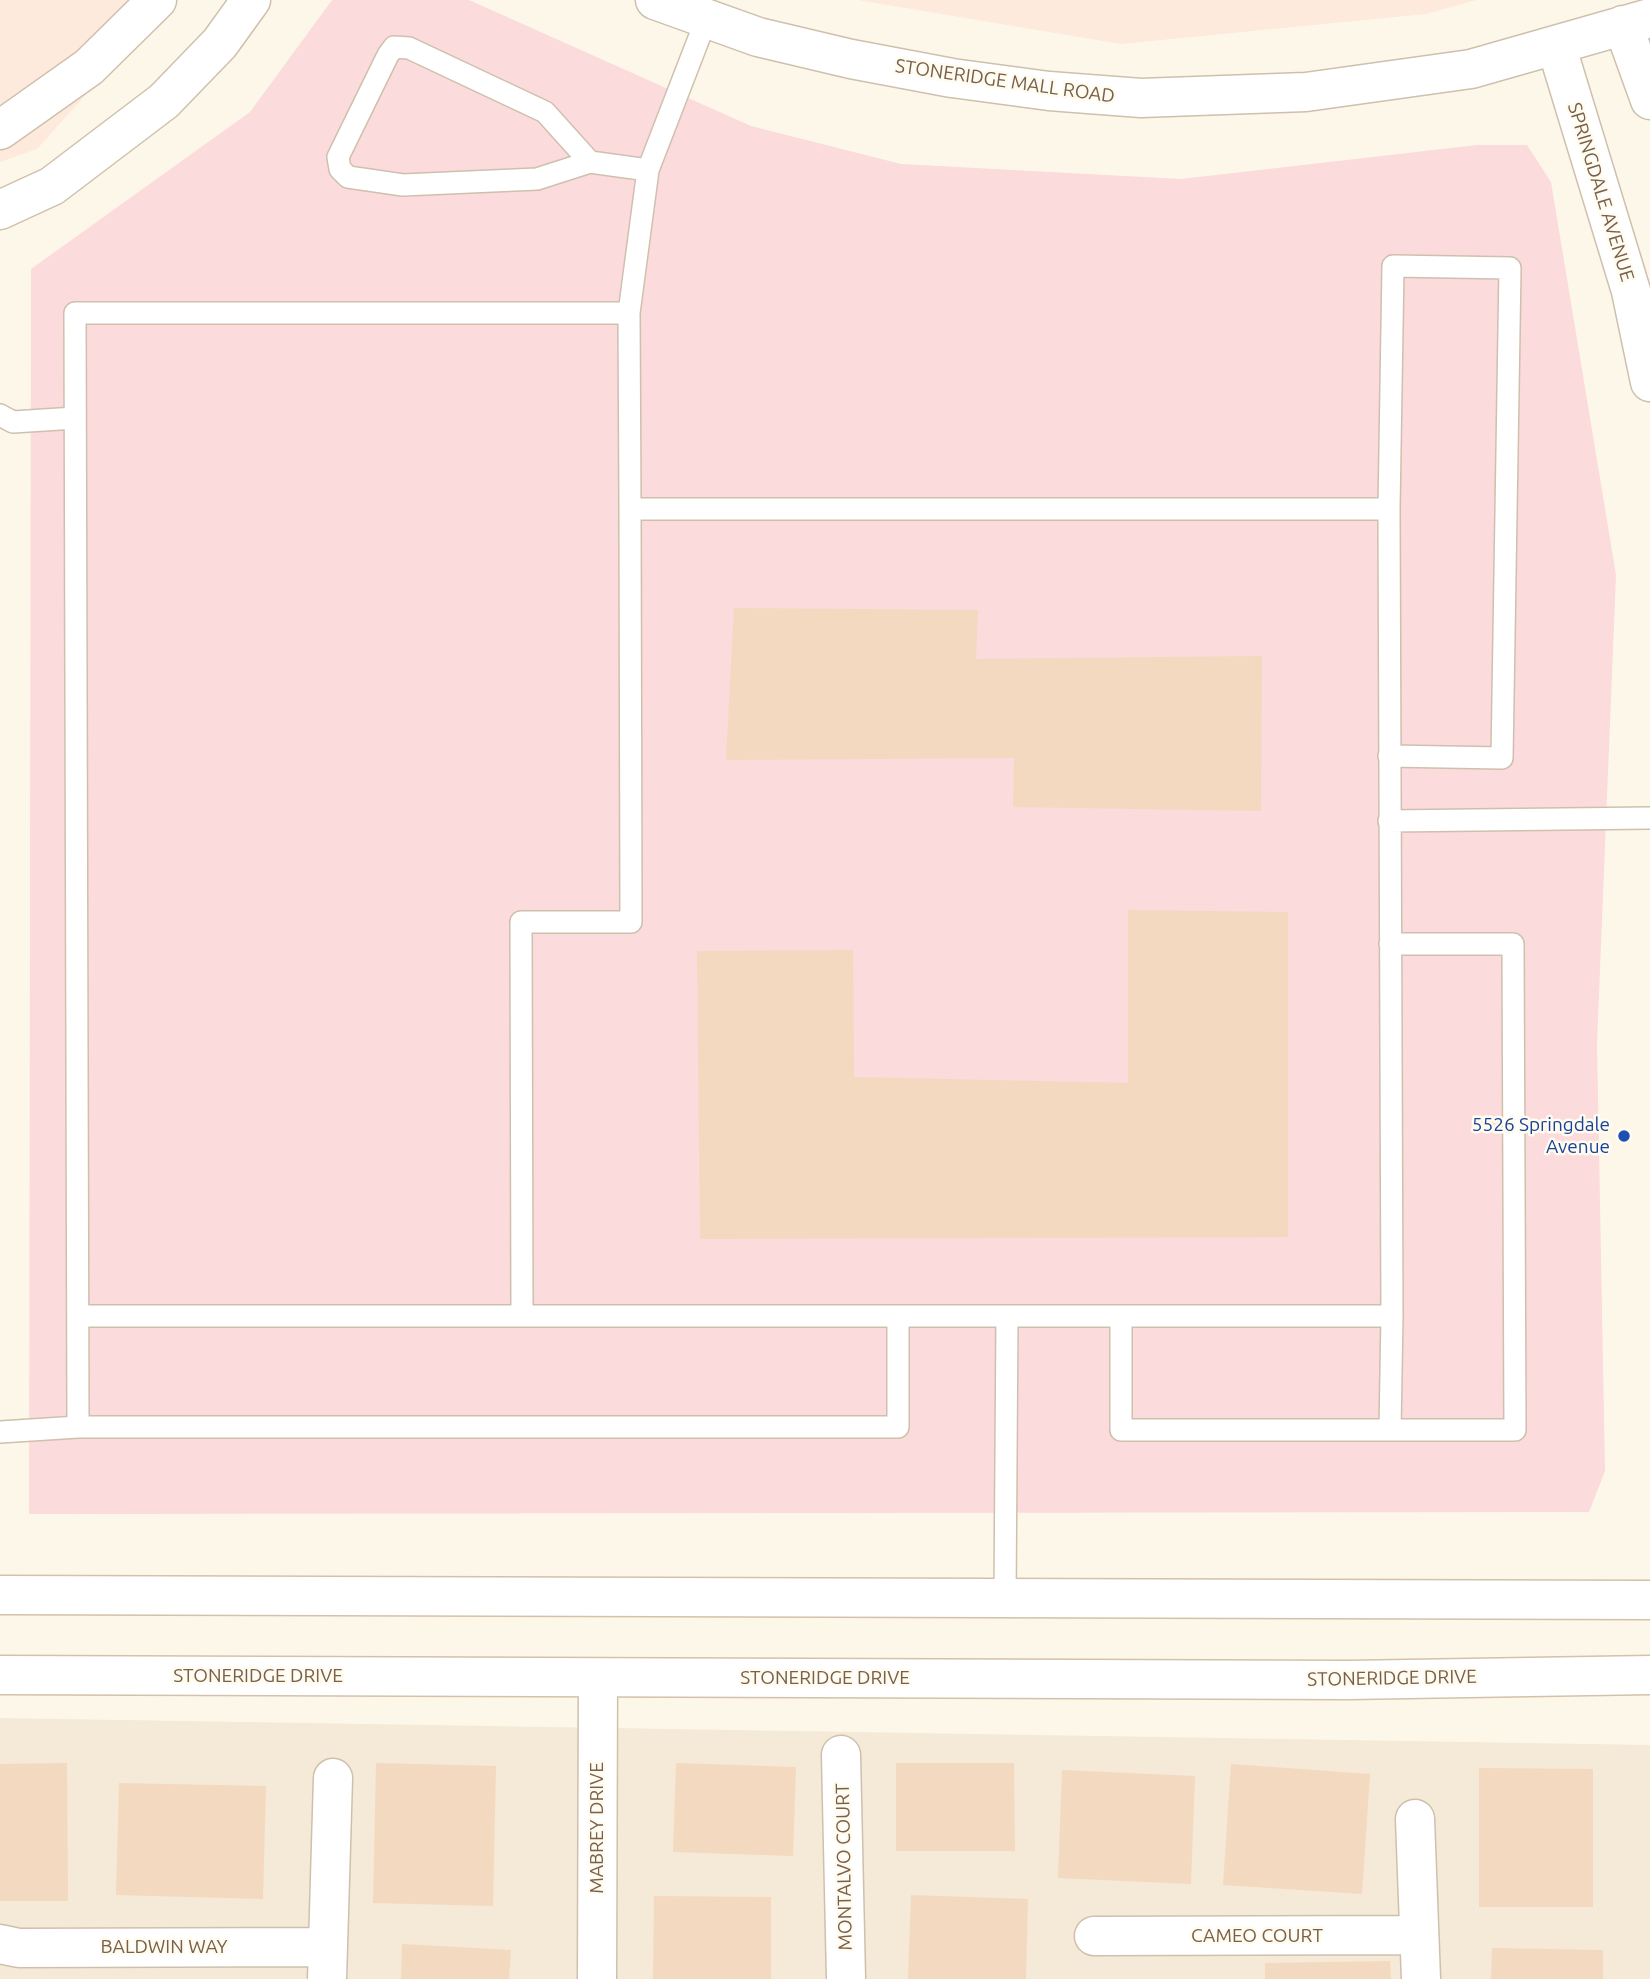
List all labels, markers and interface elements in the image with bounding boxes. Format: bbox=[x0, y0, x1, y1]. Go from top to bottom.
street label: STONERIDGE MALL ROAD bbox=[894, 54, 1116, 108]
street label: SPRINGDALE AVENUE bbox=[1563, 100, 1639, 284]
place label: 5526 Springdale Avenue bbox=[1472, 1114, 1610, 1158]
marker: 5526 Springdale Avenue bbox=[1616, 1128, 1632, 1144]
street label: STONERIDGE DRIVE bbox=[173, 1665, 343, 1687]
street label: STONERIDGE DRIVE bbox=[1307, 1665, 1477, 1691]
street label: STONERIDGE DRIVE bbox=[740, 1667, 910, 1689]
street label: MABREY DRIVE bbox=[586, 1762, 608, 1894]
street label: MONTALVO COURT bbox=[831, 1783, 857, 1951]
street label: CAMEO COURT bbox=[1191, 1925, 1323, 1947]
street label: BALDWIN WAY bbox=[101, 1936, 227, 1958]

